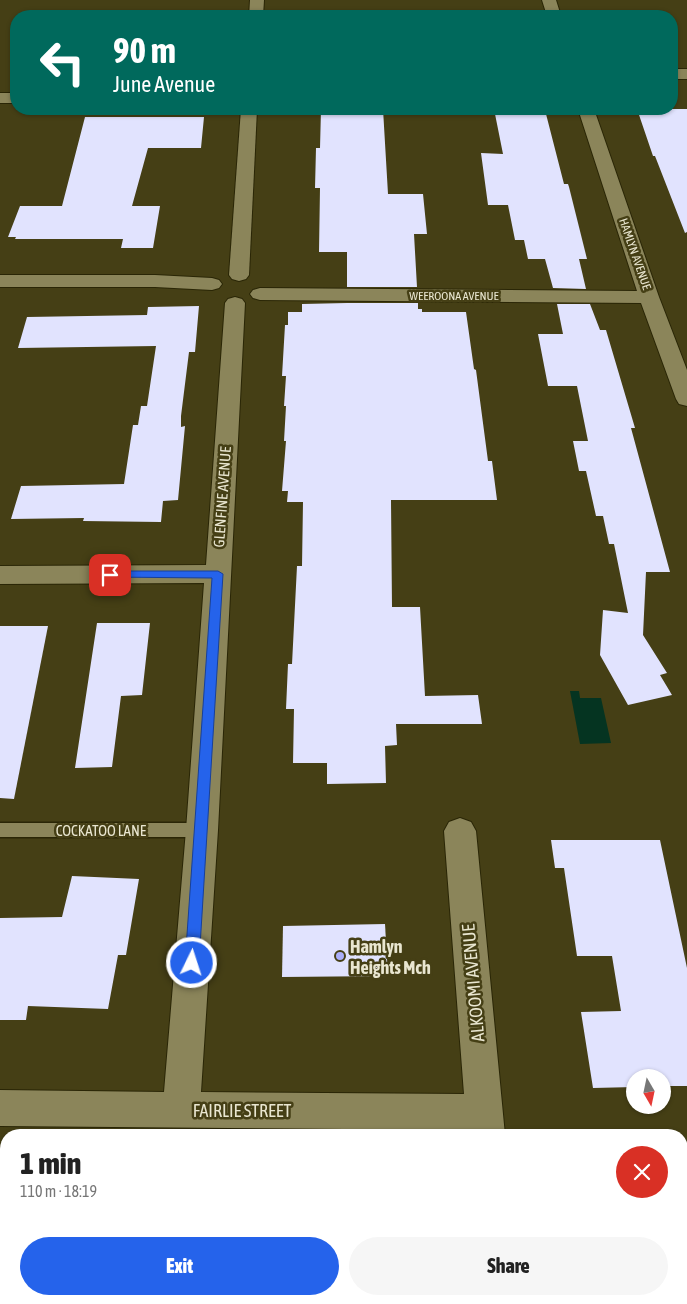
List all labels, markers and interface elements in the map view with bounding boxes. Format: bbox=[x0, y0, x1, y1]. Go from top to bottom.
icon: left bbox=[30, 30, 95, 95]
text: 90 m bbox=[113, 30, 176, 70]
text: June Avenue bbox=[113, 71, 215, 97]
street label: HAMLYN AVENUE bbox=[616, 216, 654, 292]
street label: WEEROONA AVENUE bbox=[409, 289, 499, 303]
street label: GLENFINE AVENUE bbox=[210, 445, 234, 548]
pin bbox=[89, 554, 131, 596]
icon: arrive bbox=[96, 561, 124, 589]
street label: COCKATOO LANE bbox=[56, 822, 147, 839]
street label: ALKOOMI AVENUE bbox=[457, 923, 489, 1043]
position arrow bbox=[165, 936, 217, 988]
place label: Hamlyn Heights Mch bbox=[350, 936, 431, 978]
marker: Hamlyn Heights Mch bbox=[334, 950, 346, 962]
north arrow bbox=[626, 1069, 671, 1114]
map controls bbox=[626, 1069, 671, 1114]
street label: FAIRLIE STREET bbox=[193, 1100, 291, 1121]
text: 1 min bbox=[20, 1146, 81, 1180]
button: close bbox=[616, 1146, 668, 1198]
text: 110 m · 18:19 bbox=[20, 1182, 97, 1200]
button: Exit bbox=[20, 1237, 339, 1295]
button: Share bbox=[349, 1237, 668, 1295]

